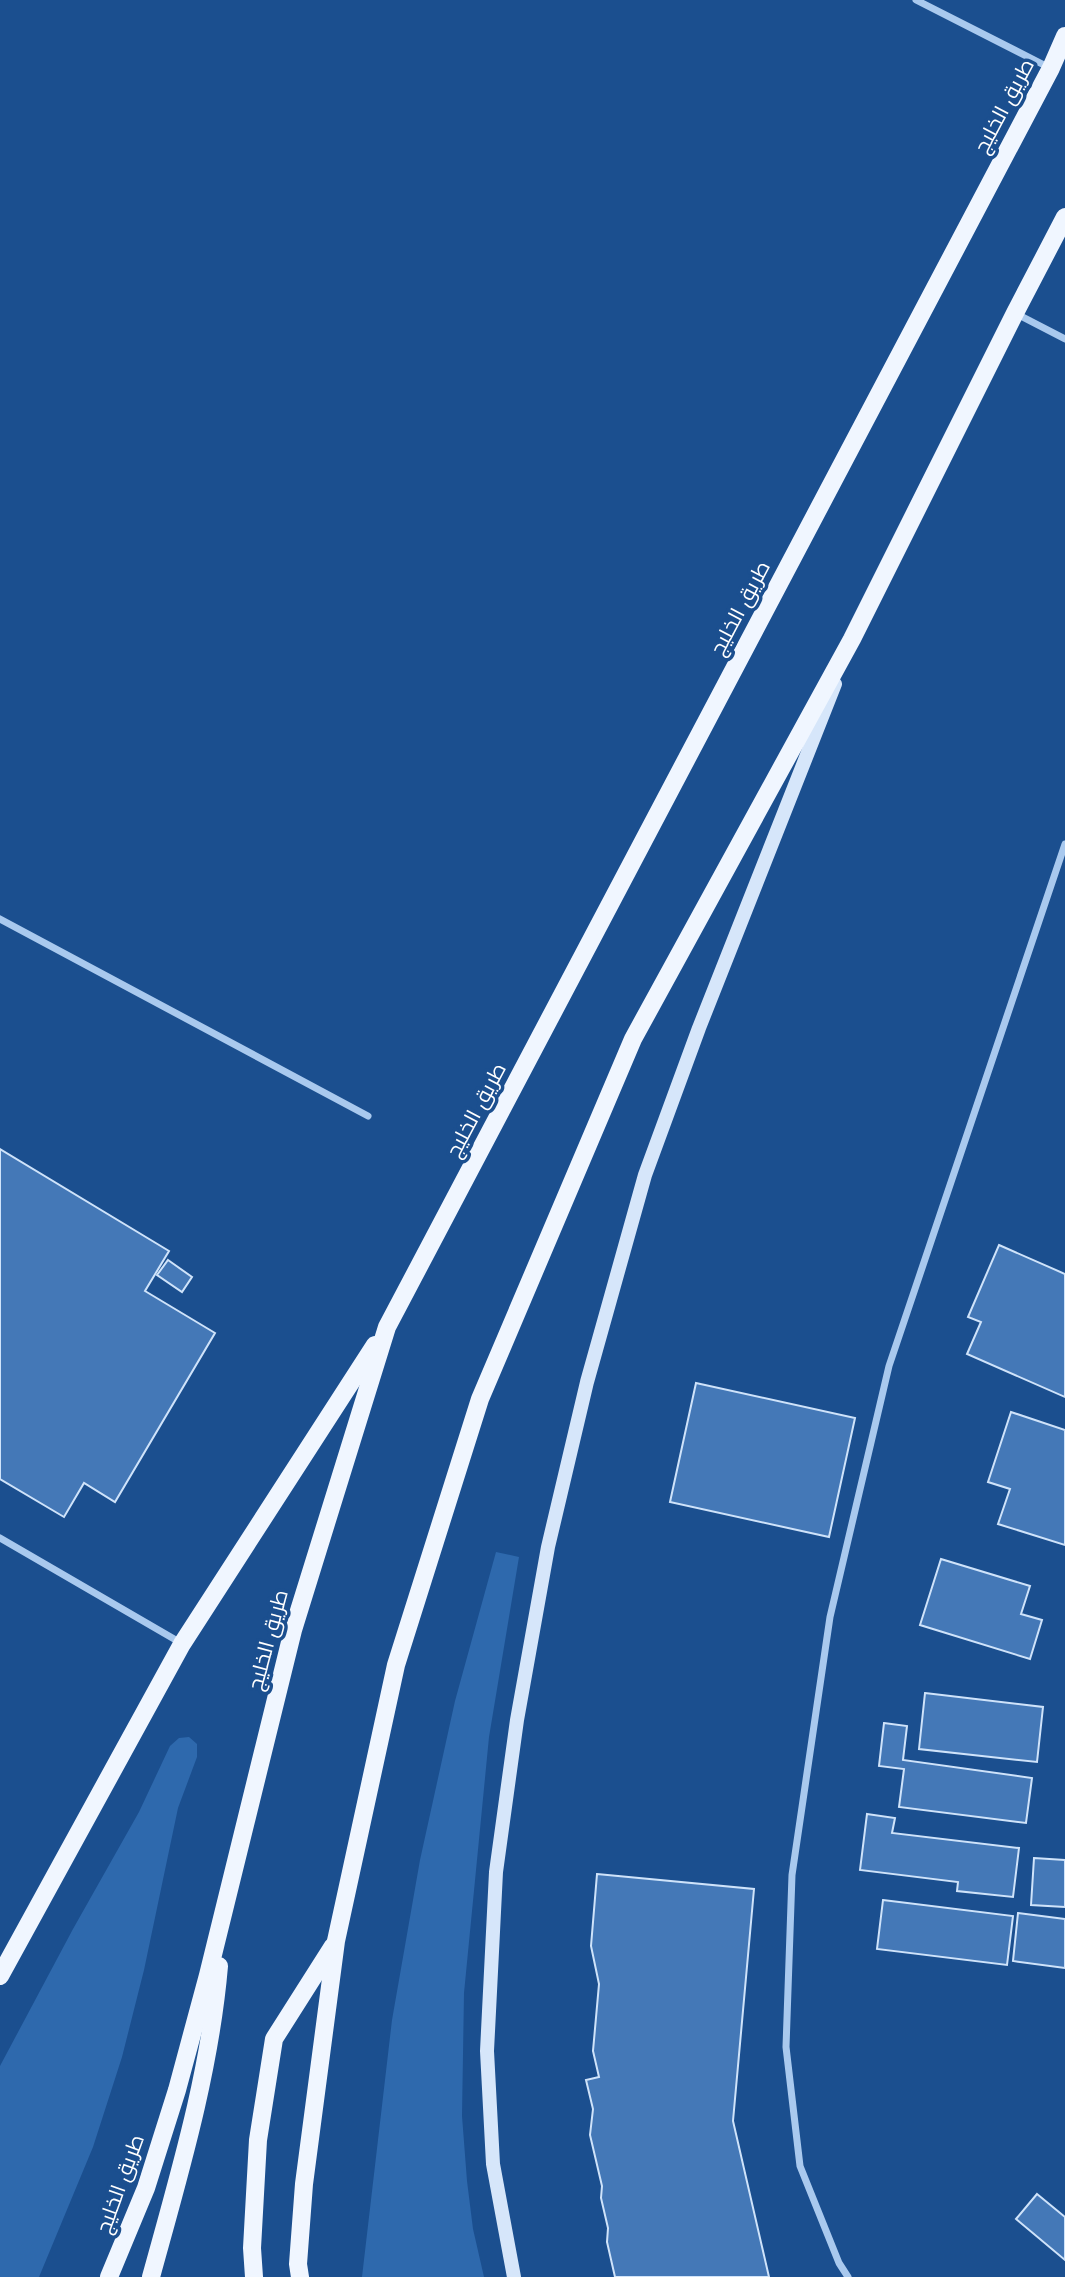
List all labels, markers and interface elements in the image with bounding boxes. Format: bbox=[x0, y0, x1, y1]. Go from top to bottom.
street label: طريق الخليج bbox=[967, 54, 1041, 158]
street label: طريق الخليج bbox=[703, 556, 777, 660]
street label: طريق الخليج bbox=[439, 1058, 513, 1162]
street label: طريق الخليج bbox=[241, 1586, 295, 1694]
street label: طريق الخليج bbox=[89, 2131, 151, 2237]

